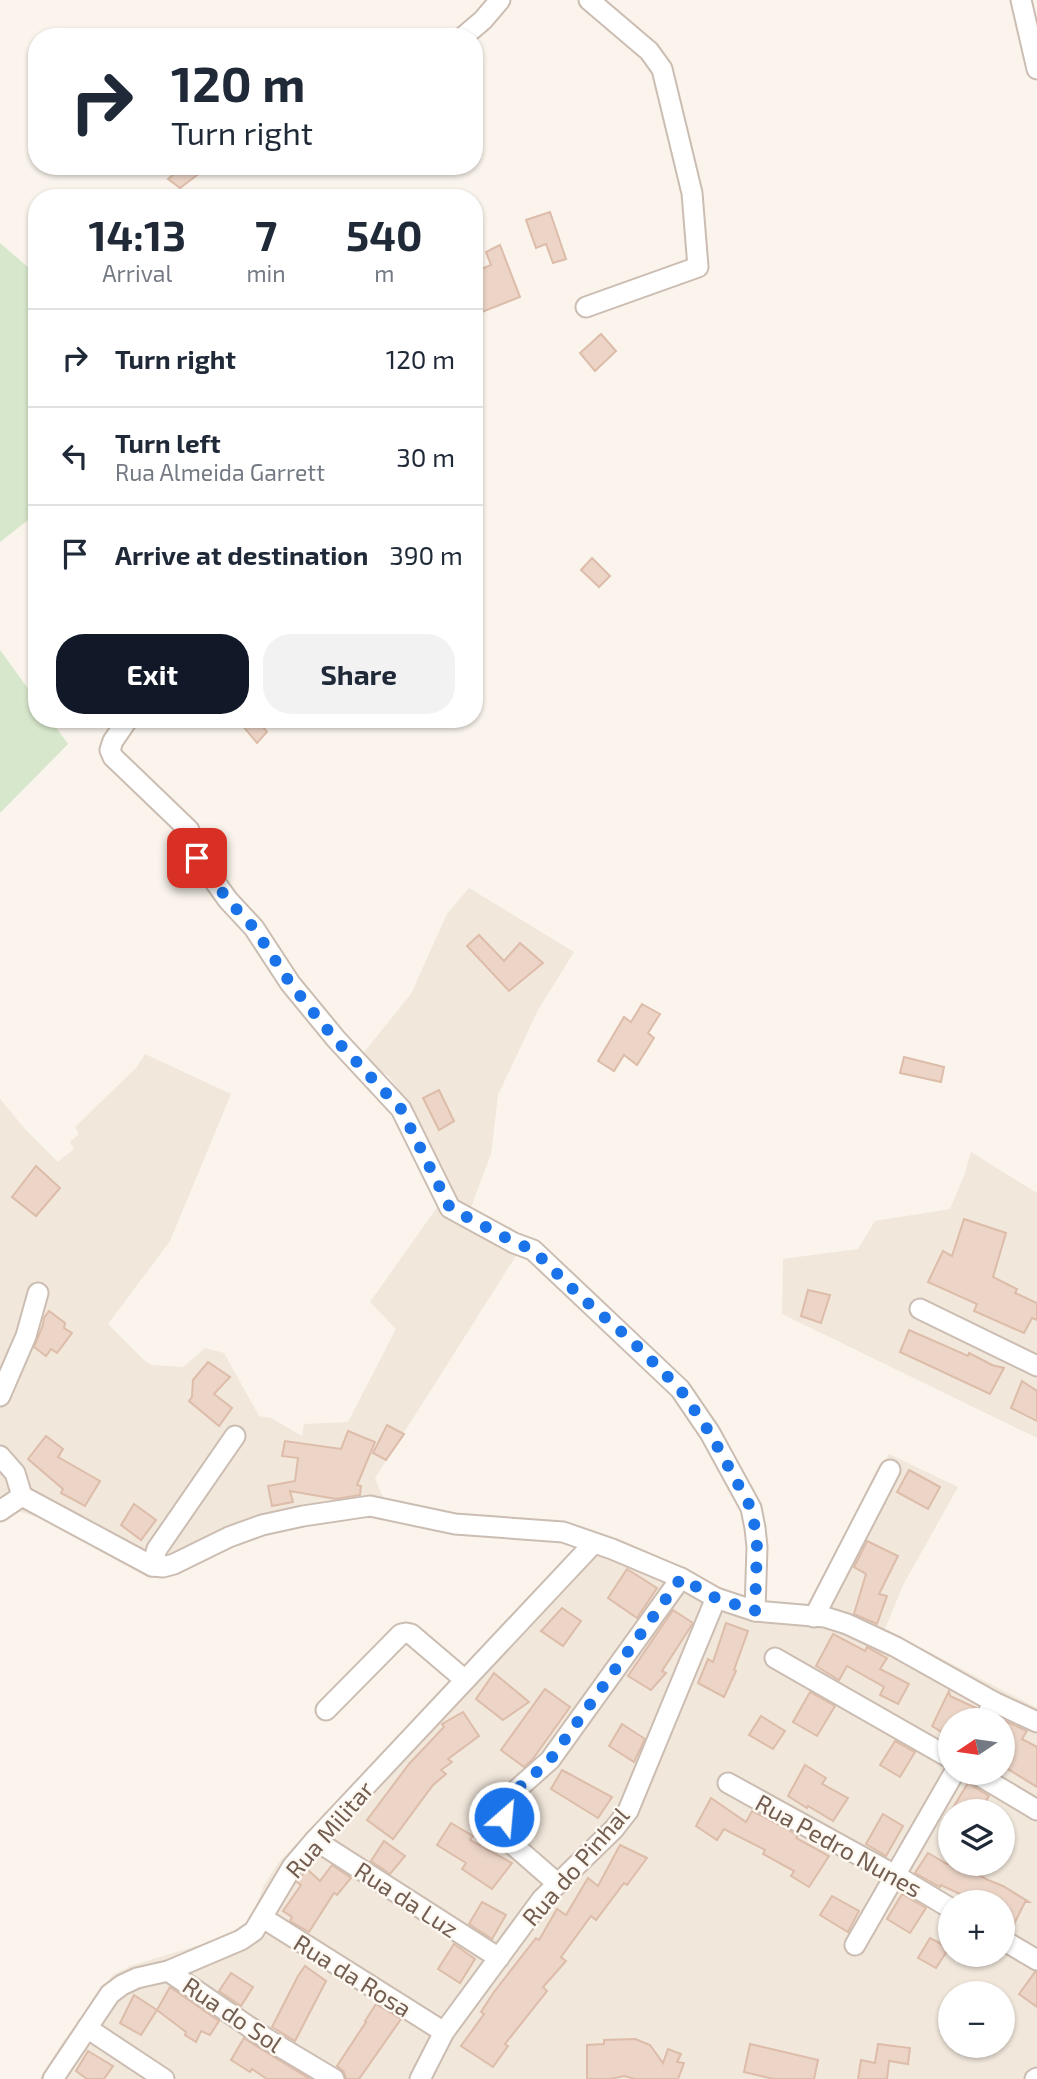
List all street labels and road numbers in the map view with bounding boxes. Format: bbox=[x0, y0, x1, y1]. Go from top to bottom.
street label: Rua Militar bbox=[279, 1774, 379, 1883]
street label: Rua Pedro Nunes bbox=[751, 1787, 927, 1903]
street label: Rua do Pinhal bbox=[515, 1801, 635, 1931]
street label: Rua da Luz bbox=[350, 1855, 464, 1943]
street label: Rua da Rosa bbox=[289, 1927, 417, 2023]
street label: Rua do Sol bbox=[178, 1970, 288, 2058]

